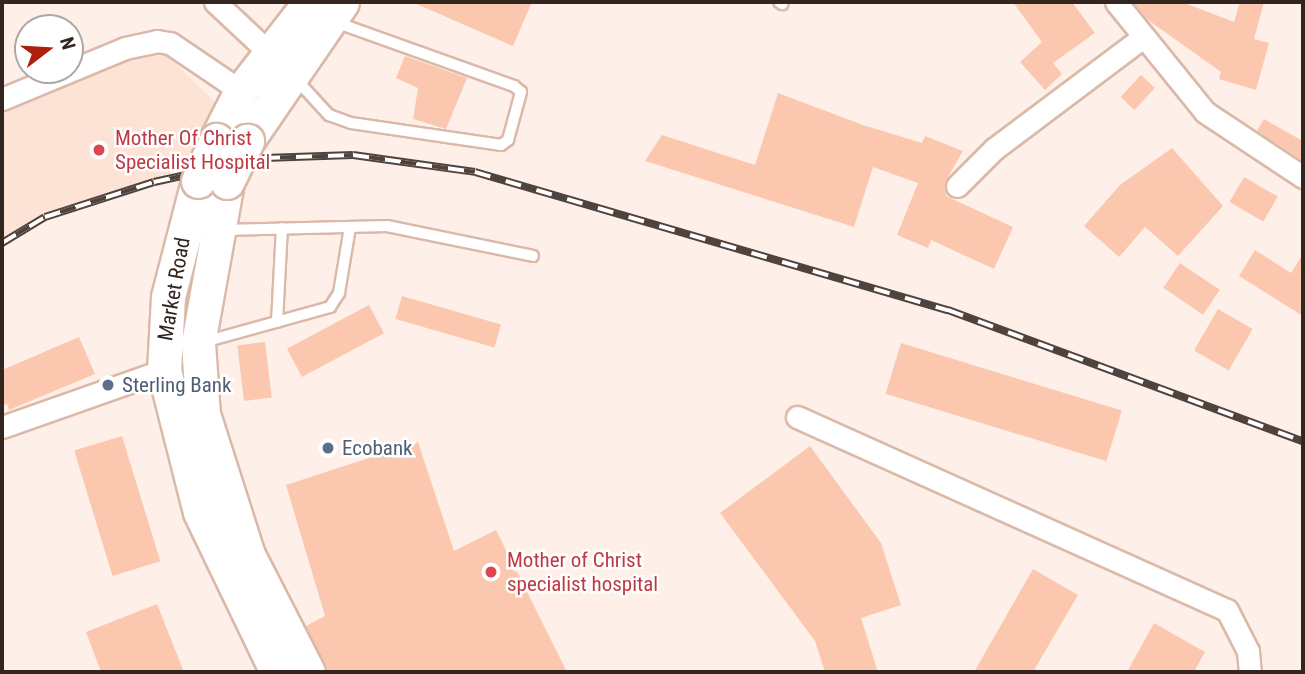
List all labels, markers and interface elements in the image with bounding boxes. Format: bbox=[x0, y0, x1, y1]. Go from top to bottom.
north arrow bbox=[14, 14, 84, 84]
text: N bbox=[55, 34, 80, 52]
place label: Mother Of Christ Specialist Hospital bbox=[115, 125, 270, 175]
marker: Mother Of Christ Specialist Hospital bbox=[89, 140, 109, 160]
street label: Market Road bbox=[153, 235, 195, 343]
place label: Sterling Bank bbox=[122, 372, 231, 398]
marker: Sterling Bank bbox=[100, 377, 116, 393]
place label: Ecobank bbox=[342, 435, 413, 461]
marker: Ecobank bbox=[320, 440, 336, 456]
place label: Mother of Christ specialist hospital bbox=[507, 547, 658, 597]
marker: Mother of Christ specialist hospital bbox=[481, 562, 501, 582]

